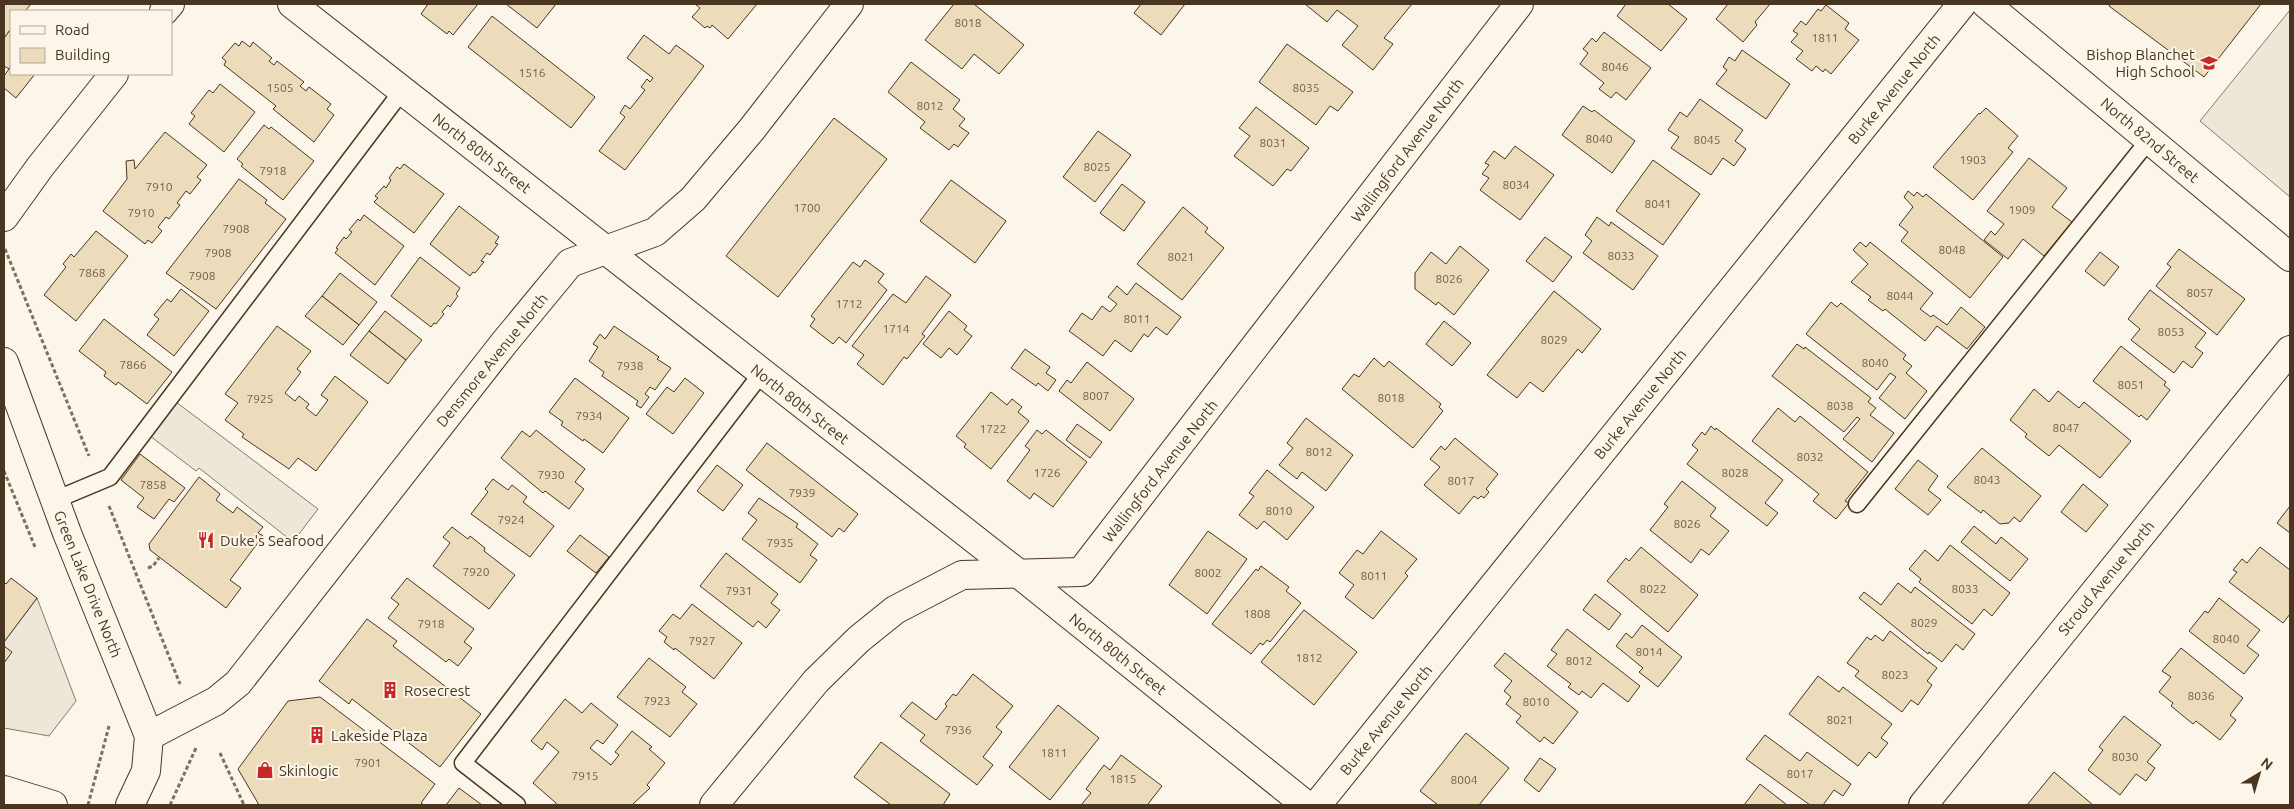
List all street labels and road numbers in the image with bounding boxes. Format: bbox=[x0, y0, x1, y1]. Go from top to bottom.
street label: Burke Avenue North bbox=[1844, 31, 1944, 147]
street label: Wallingford Avenue North bbox=[1347, 75, 1467, 225]
street label: North 82nd Street bbox=[2098, 94, 2203, 186]
street label: North 80th Street bbox=[430, 109, 535, 197]
street label: Densmore Avenue North bbox=[433, 290, 551, 430]
street label: Burke Avenue North bbox=[1590, 346, 1690, 462]
street label: North 80th Street bbox=[748, 360, 853, 448]
street label: Wallingford Avenue North bbox=[1099, 396, 1221, 546]
street label: Green Lake Drive North bbox=[51, 508, 125, 660]
street label: Stroud Avenue North bbox=[2055, 517, 2157, 639]
street label: North 80th Street bbox=[1066, 610, 1170, 698]
street label: Burke Avenue North bbox=[1336, 662, 1436, 778]

